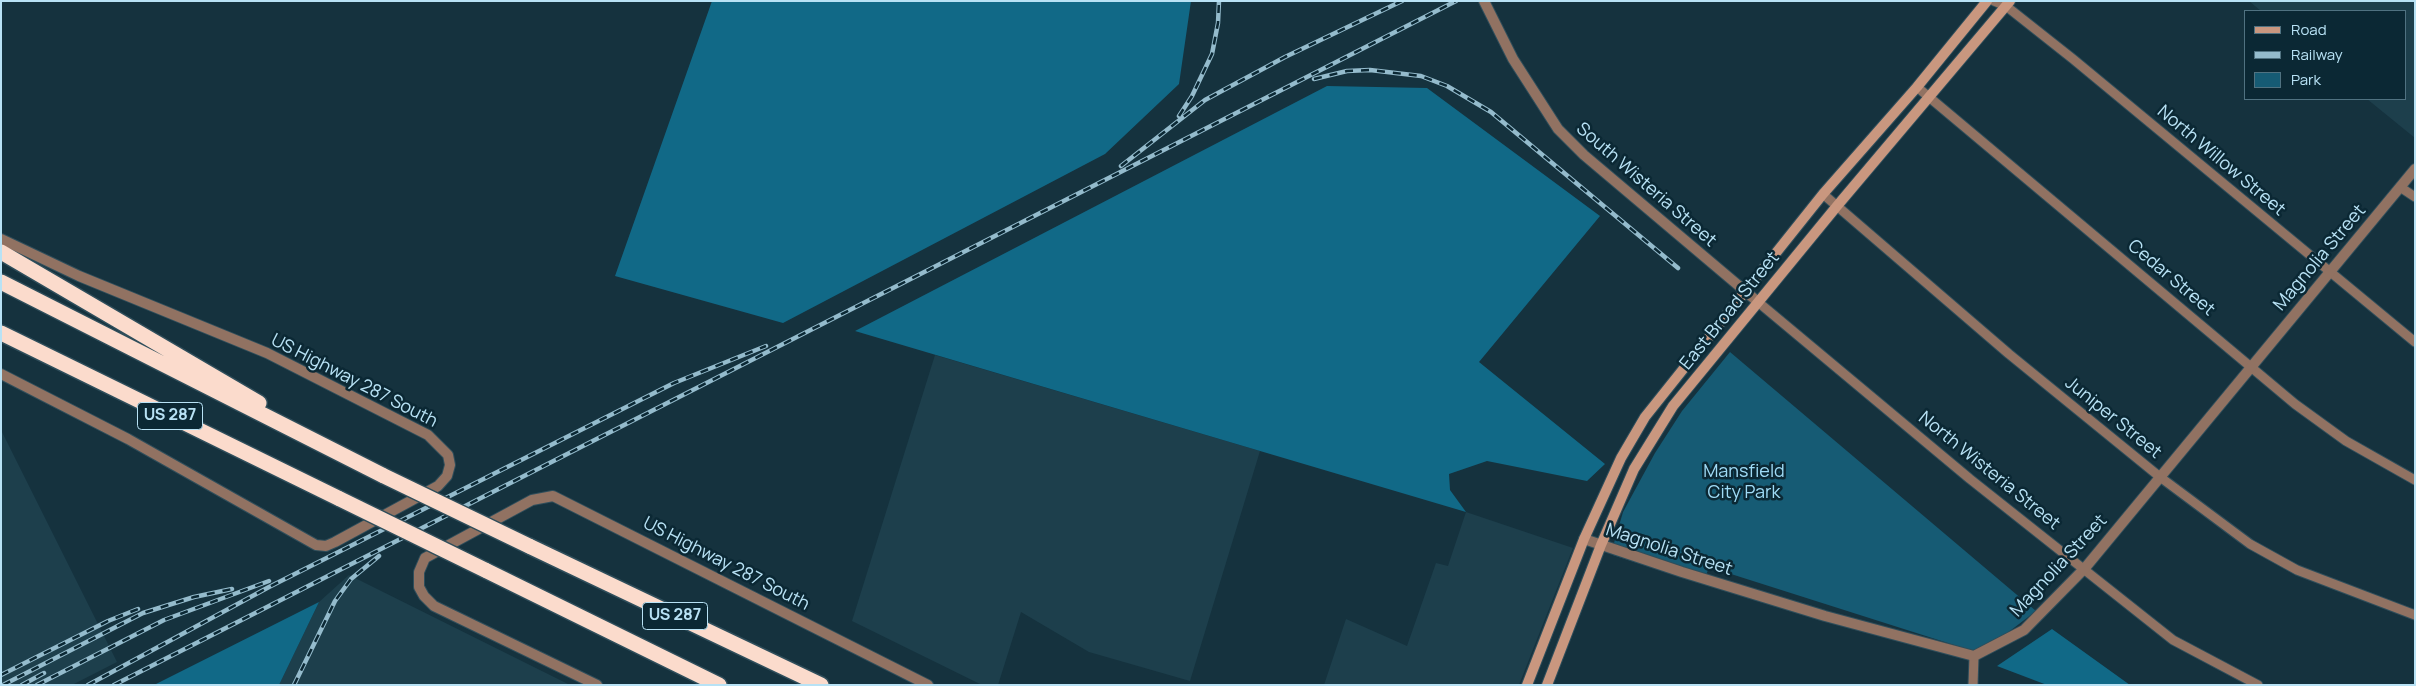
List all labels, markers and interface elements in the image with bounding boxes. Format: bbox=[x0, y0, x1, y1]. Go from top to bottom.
legend bbox=[2244, 10, 2406, 100]
text: Road bbox=[2291, 19, 2327, 40]
text: Railway bbox=[2291, 44, 2343, 65]
text: Park bbox=[2291, 69, 2321, 90]
street label: North Willow Street bbox=[2153, 101, 2289, 221]
street label: South Wisteria Street bbox=[1572, 118, 1720, 252]
street label: Magnolia Street bbox=[2269, 201, 2371, 315]
street label: Cedar Street bbox=[2123, 235, 2219, 321]
street label: East Broad Street bbox=[1676, 248, 1784, 374]
street label: US Highway 287 South bbox=[267, 330, 441, 432]
street label: Juniper Street bbox=[2060, 372, 2166, 464]
road number: US 287 bbox=[138, 402, 202, 430]
street label: North Wisteria Street bbox=[1914, 407, 2064, 535]
park label: Mansfield City Park bbox=[1703, 461, 1785, 504]
street label: Magnolia Street bbox=[2006, 510, 2112, 622]
street label: US Highway 287 South bbox=[639, 513, 813, 615]
street label: Magnolia Street bbox=[1603, 519, 1735, 581]
road number: US 287 bbox=[642, 602, 708, 630]

